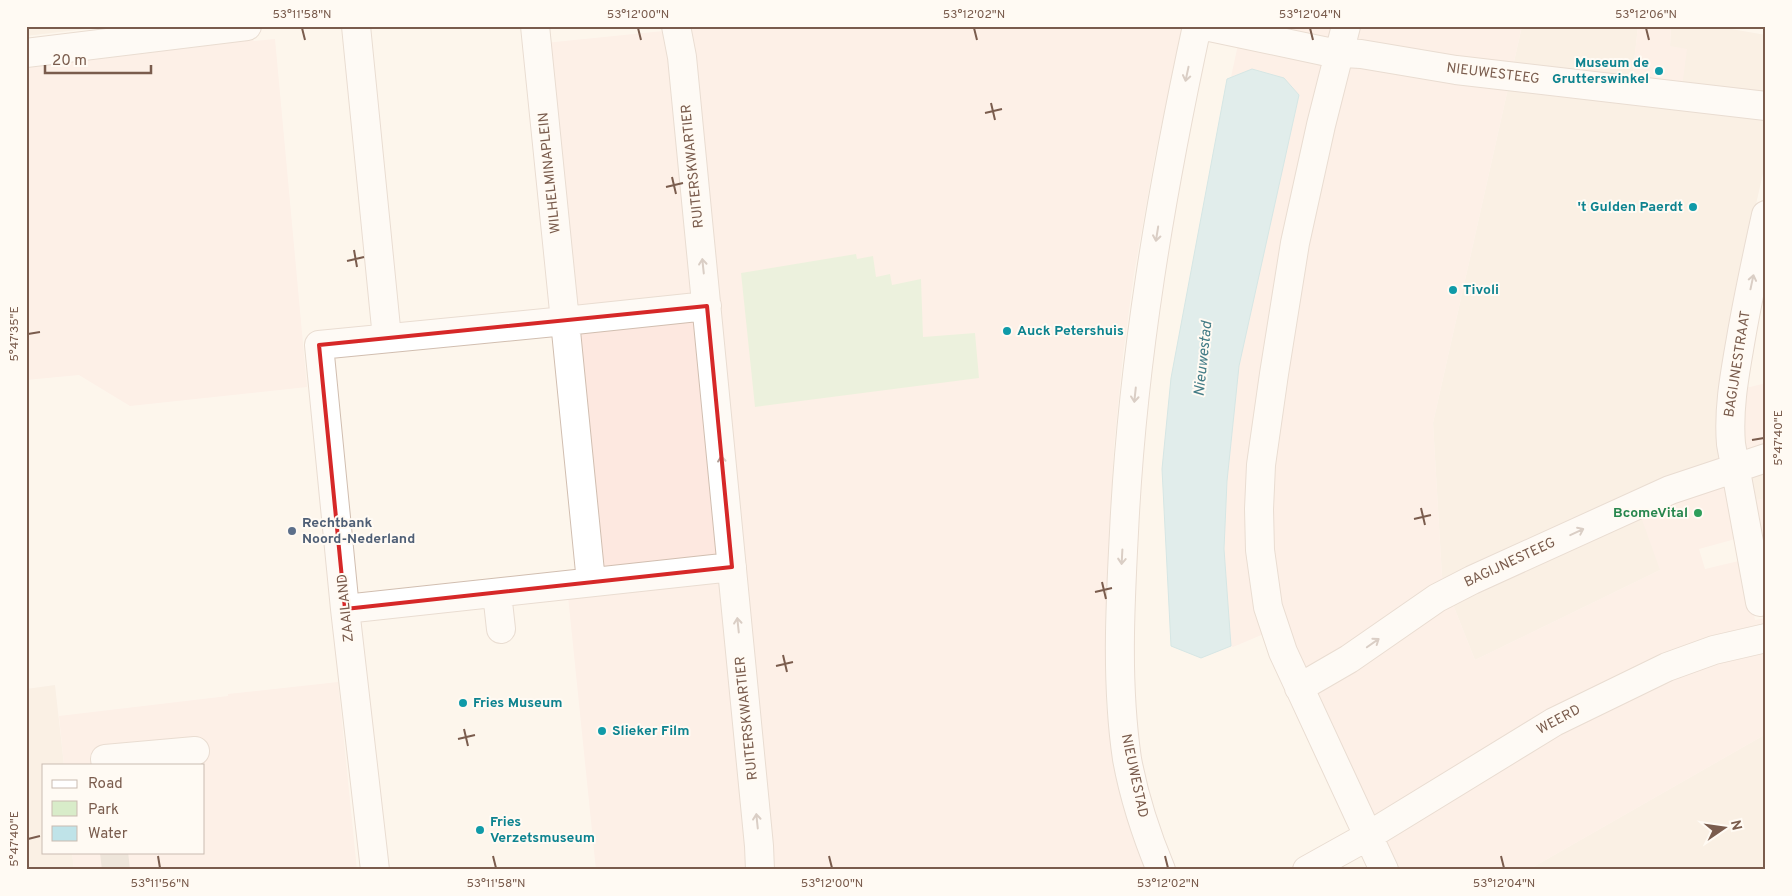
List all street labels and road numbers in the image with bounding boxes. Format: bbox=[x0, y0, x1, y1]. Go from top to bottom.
street label: NIEUWESTEEG bbox=[1445, 60, 1541, 88]
street label: RUITERSKWARTIER bbox=[678, 103, 708, 229]
street label: WILHELMINAPLEIN bbox=[535, 111, 565, 235]
street label: BAGIJNESTRAAT bbox=[1721, 309, 1755, 419]
street label: BAGIJNESTEEG bbox=[1462, 534, 1558, 592]
street label: ZAAILAND bbox=[334, 573, 358, 643]
street label: RUITERSKWARTIER bbox=[732, 655, 762, 781]
street label: WEERD bbox=[1534, 701, 1584, 739]
street label: NIEUWESTAD bbox=[1117, 733, 1151, 819]

